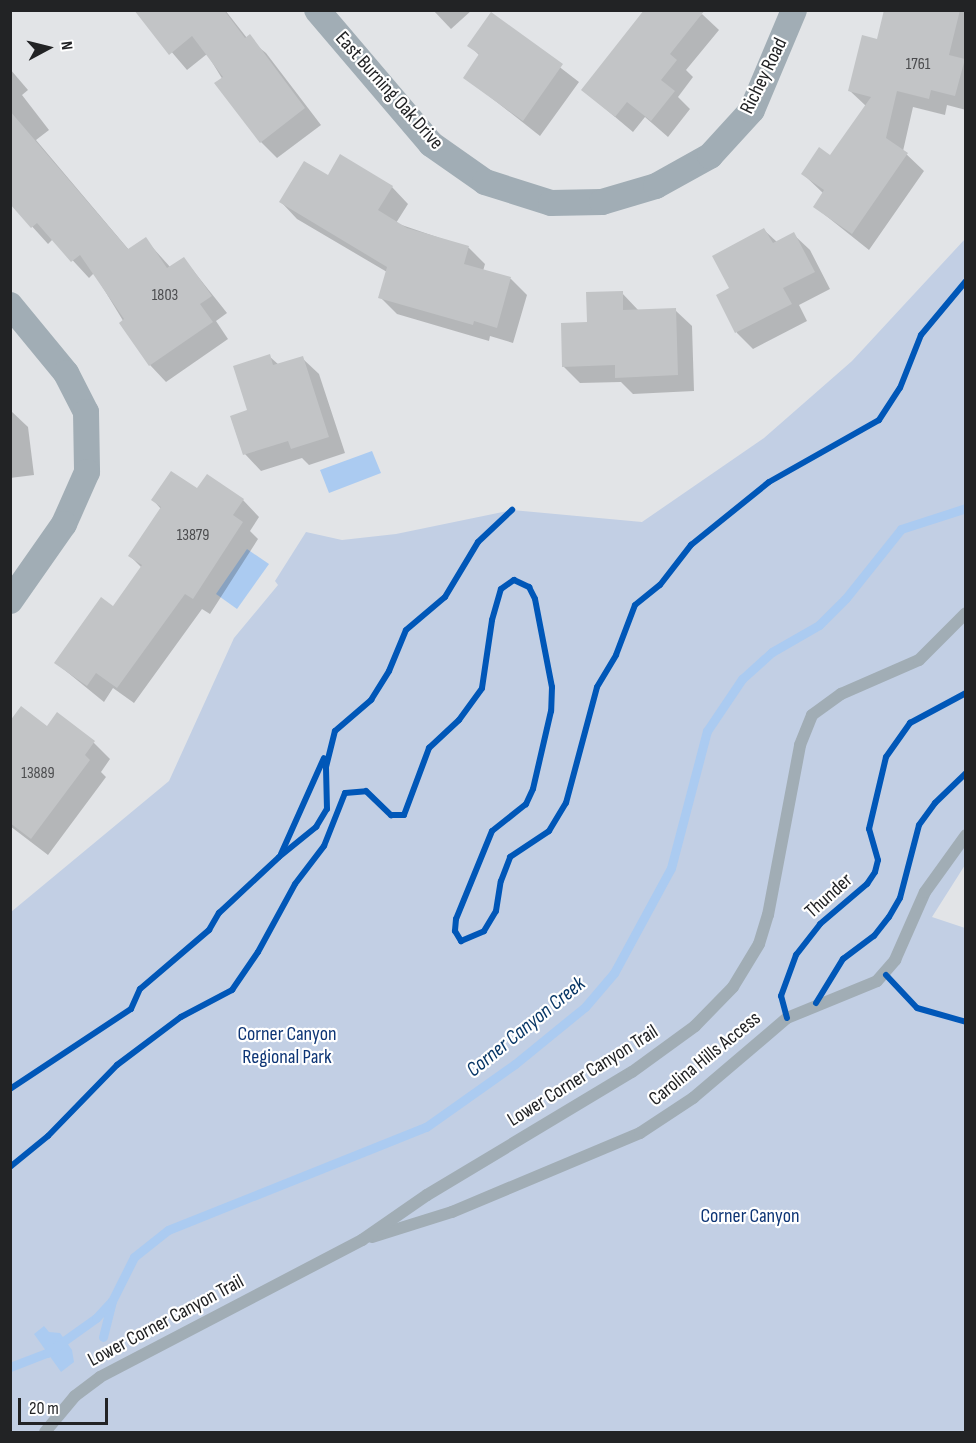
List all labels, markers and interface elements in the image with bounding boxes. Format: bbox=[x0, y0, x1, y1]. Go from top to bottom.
north arrow bbox=[18, 18, 78, 78]
street label: East Burning Oak Drive bbox=[330, 27, 448, 155]
street label: Richey Road bbox=[735, 34, 793, 118]
text: N bbox=[56, 40, 76, 51]
house number: 1761 bbox=[906, 55, 930, 75]
house number: 1803 bbox=[152, 286, 178, 306]
house number: 13879 bbox=[177, 526, 209, 546]
house number: 13889 bbox=[21, 764, 55, 784]
street label: Thunder bbox=[800, 869, 858, 923]
water label: Corner Canyon Creek bbox=[462, 971, 590, 1083]
street label: Carolina Hills Access bbox=[644, 1007, 766, 1111]
street label: Lower Corner Canyon Trail bbox=[503, 1020, 663, 1132]
park label: Corner Canyon Regional Park bbox=[237, 1023, 337, 1070]
park label: Corner Canyon bbox=[700, 1204, 800, 1228]
street label: Lower Corner Canyon Trail bbox=[84, 1270, 248, 1372]
scale bar bbox=[21, 1386, 111, 1424]
text: 20 m bbox=[29, 1398, 59, 1419]

